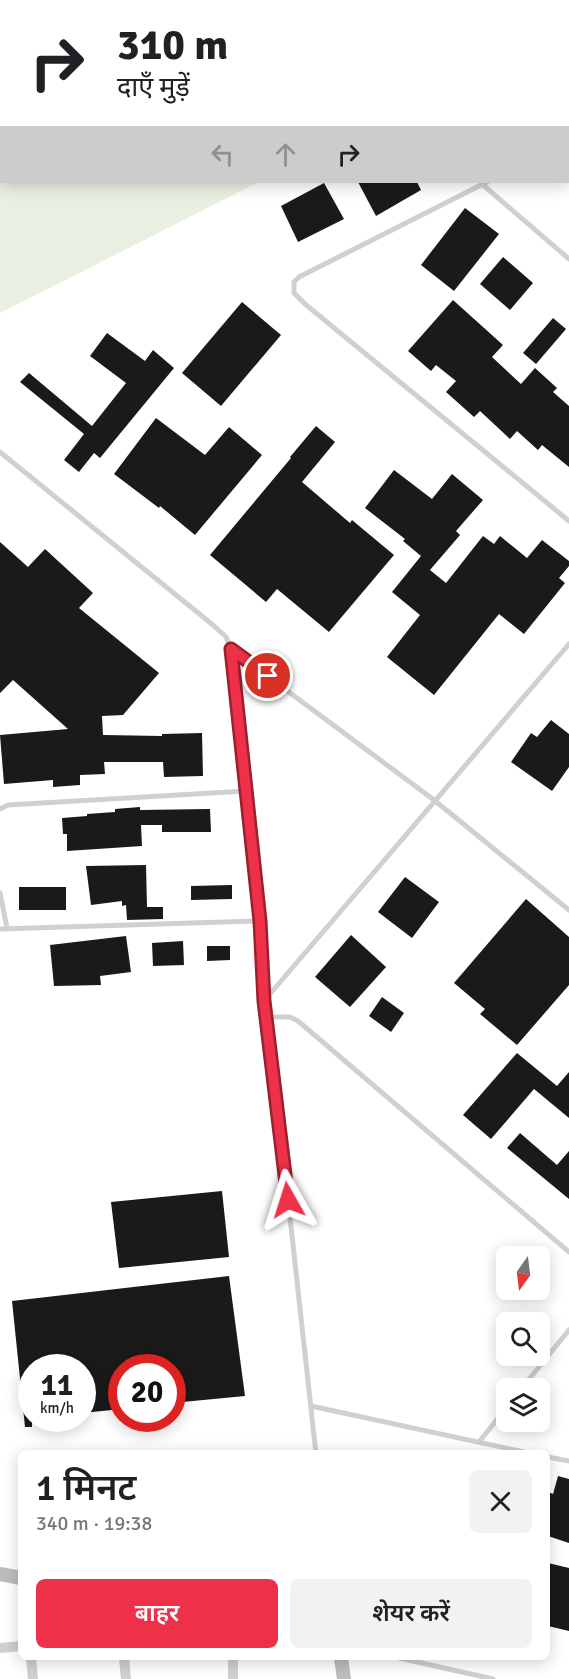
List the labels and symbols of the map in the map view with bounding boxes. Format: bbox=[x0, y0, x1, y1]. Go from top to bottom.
pin bbox=[242, 650, 293, 701]
position arrow bbox=[256, 1168, 320, 1232]
north arrow bbox=[496, 1246, 550, 1300]
speed limit sign: 20 bbox=[108, 1354, 186, 1432]

